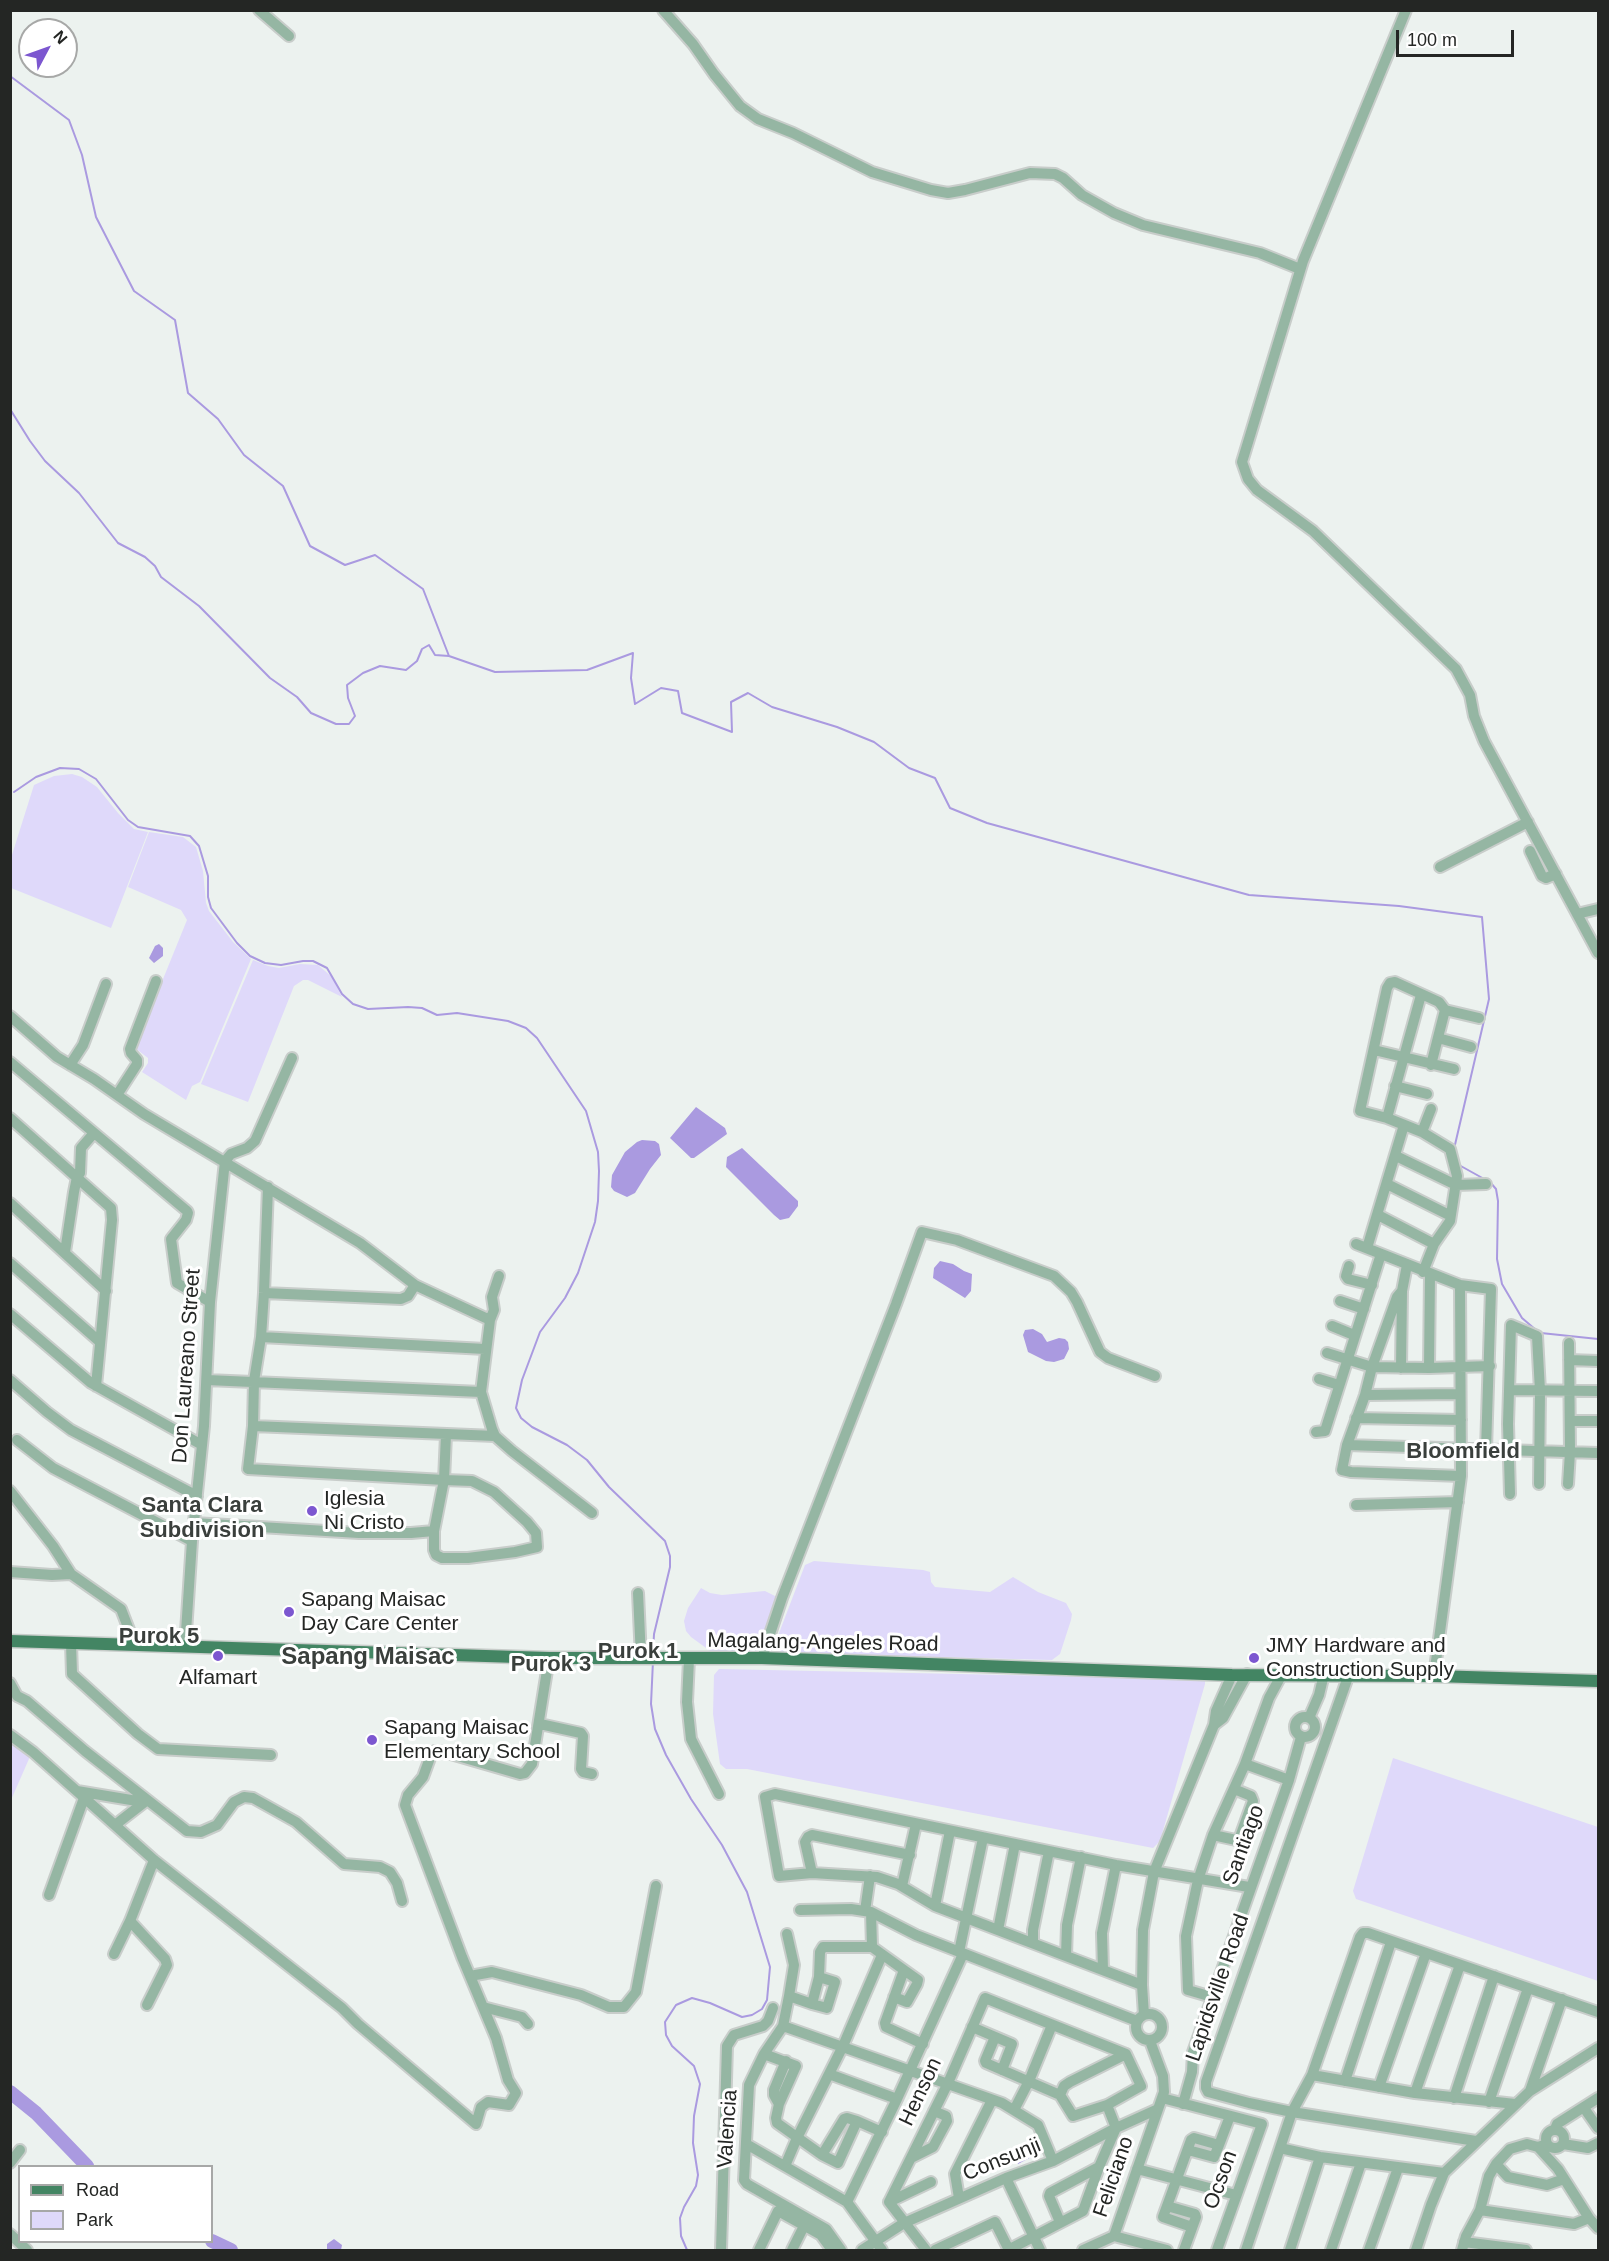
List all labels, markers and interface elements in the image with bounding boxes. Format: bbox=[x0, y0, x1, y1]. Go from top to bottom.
north arrow bbox=[18, 18, 78, 78]
scale bar bbox=[1399, 18, 1518, 56]
text: N bbox=[50, 27, 71, 47]
text: 100 m bbox=[1407, 30, 1457, 50]
street label: Don Laureano Street bbox=[168, 1268, 206, 1464]
district label: Bloomfield bbox=[1406, 1439, 1520, 1465]
place label: Iglesia Ni Cristo bbox=[324, 1486, 405, 1536]
district label: Santa Clara Subdivision bbox=[140, 1493, 264, 1544]
marker: Iglesia Ni Cristo bbox=[305, 1504, 319, 1518]
place label: Sapang Maisac Day Care Center bbox=[301, 1587, 459, 1637]
marker: Sapang Maisac Day Care Center bbox=[282, 1605, 296, 1619]
district label: Purok 5 bbox=[119, 1624, 199, 1650]
street label: Magalang-Angeles Road bbox=[707, 1628, 939, 1658]
place label: JMY Hardware and Construction Supply bbox=[1266, 1633, 1454, 1683]
district label: Purok 1 bbox=[598, 1639, 678, 1665]
district label: Sapang Maisac bbox=[281, 1643, 455, 1671]
marker: Alfamart bbox=[211, 1649, 225, 1663]
marker: JMY Hardware and Construction Supply bbox=[1247, 1651, 1261, 1665]
district label: Purok 3 bbox=[511, 1652, 591, 1678]
place label: Alfamart bbox=[179, 1665, 257, 1691]
place label: Sapang Maisac Elementary School bbox=[384, 1715, 560, 1765]
marker: Sapang Maisac Elementary School bbox=[365, 1733, 379, 1747]
street label: Santiago bbox=[1218, 1802, 1270, 1888]
street label: Lapidsville Road bbox=[1181, 1911, 1255, 2065]
street label: Henson bbox=[894, 2054, 948, 2130]
street label: Valencia bbox=[713, 2089, 743, 2169]
street label: Consunji bbox=[959, 2133, 1045, 2187]
street label: Feliciano bbox=[1088, 2133, 1140, 2221]
street label: Ocson bbox=[1199, 2147, 1243, 2213]
legend bbox=[18, 2165, 213, 2243]
text: Road bbox=[76, 2180, 119, 2200]
text: Park bbox=[76, 2210, 113, 2230]

